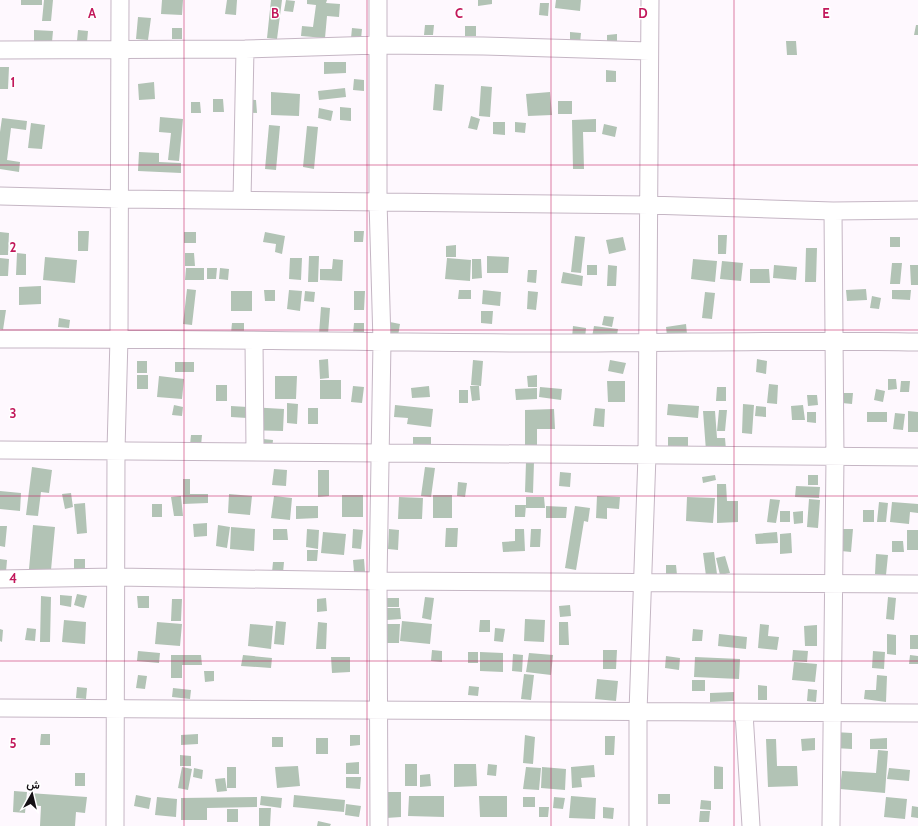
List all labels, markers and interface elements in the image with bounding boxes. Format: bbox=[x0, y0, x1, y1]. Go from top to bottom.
text: A bbox=[88, 5, 97, 21]
text: B bbox=[271, 5, 279, 21]
text: C bbox=[455, 5, 463, 21]
text: D bbox=[638, 5, 648, 21]
text: E bbox=[822, 5, 830, 21]
text: 1 bbox=[11, 74, 15, 90]
text: 2 bbox=[10, 239, 17, 255]
text: 3 bbox=[9, 405, 17, 421]
text: 4 bbox=[9, 570, 17, 586]
text: 5 bbox=[10, 735, 17, 751]
north arrow bbox=[12, 774, 52, 814]
text: ش bbox=[26, 776, 41, 792]

